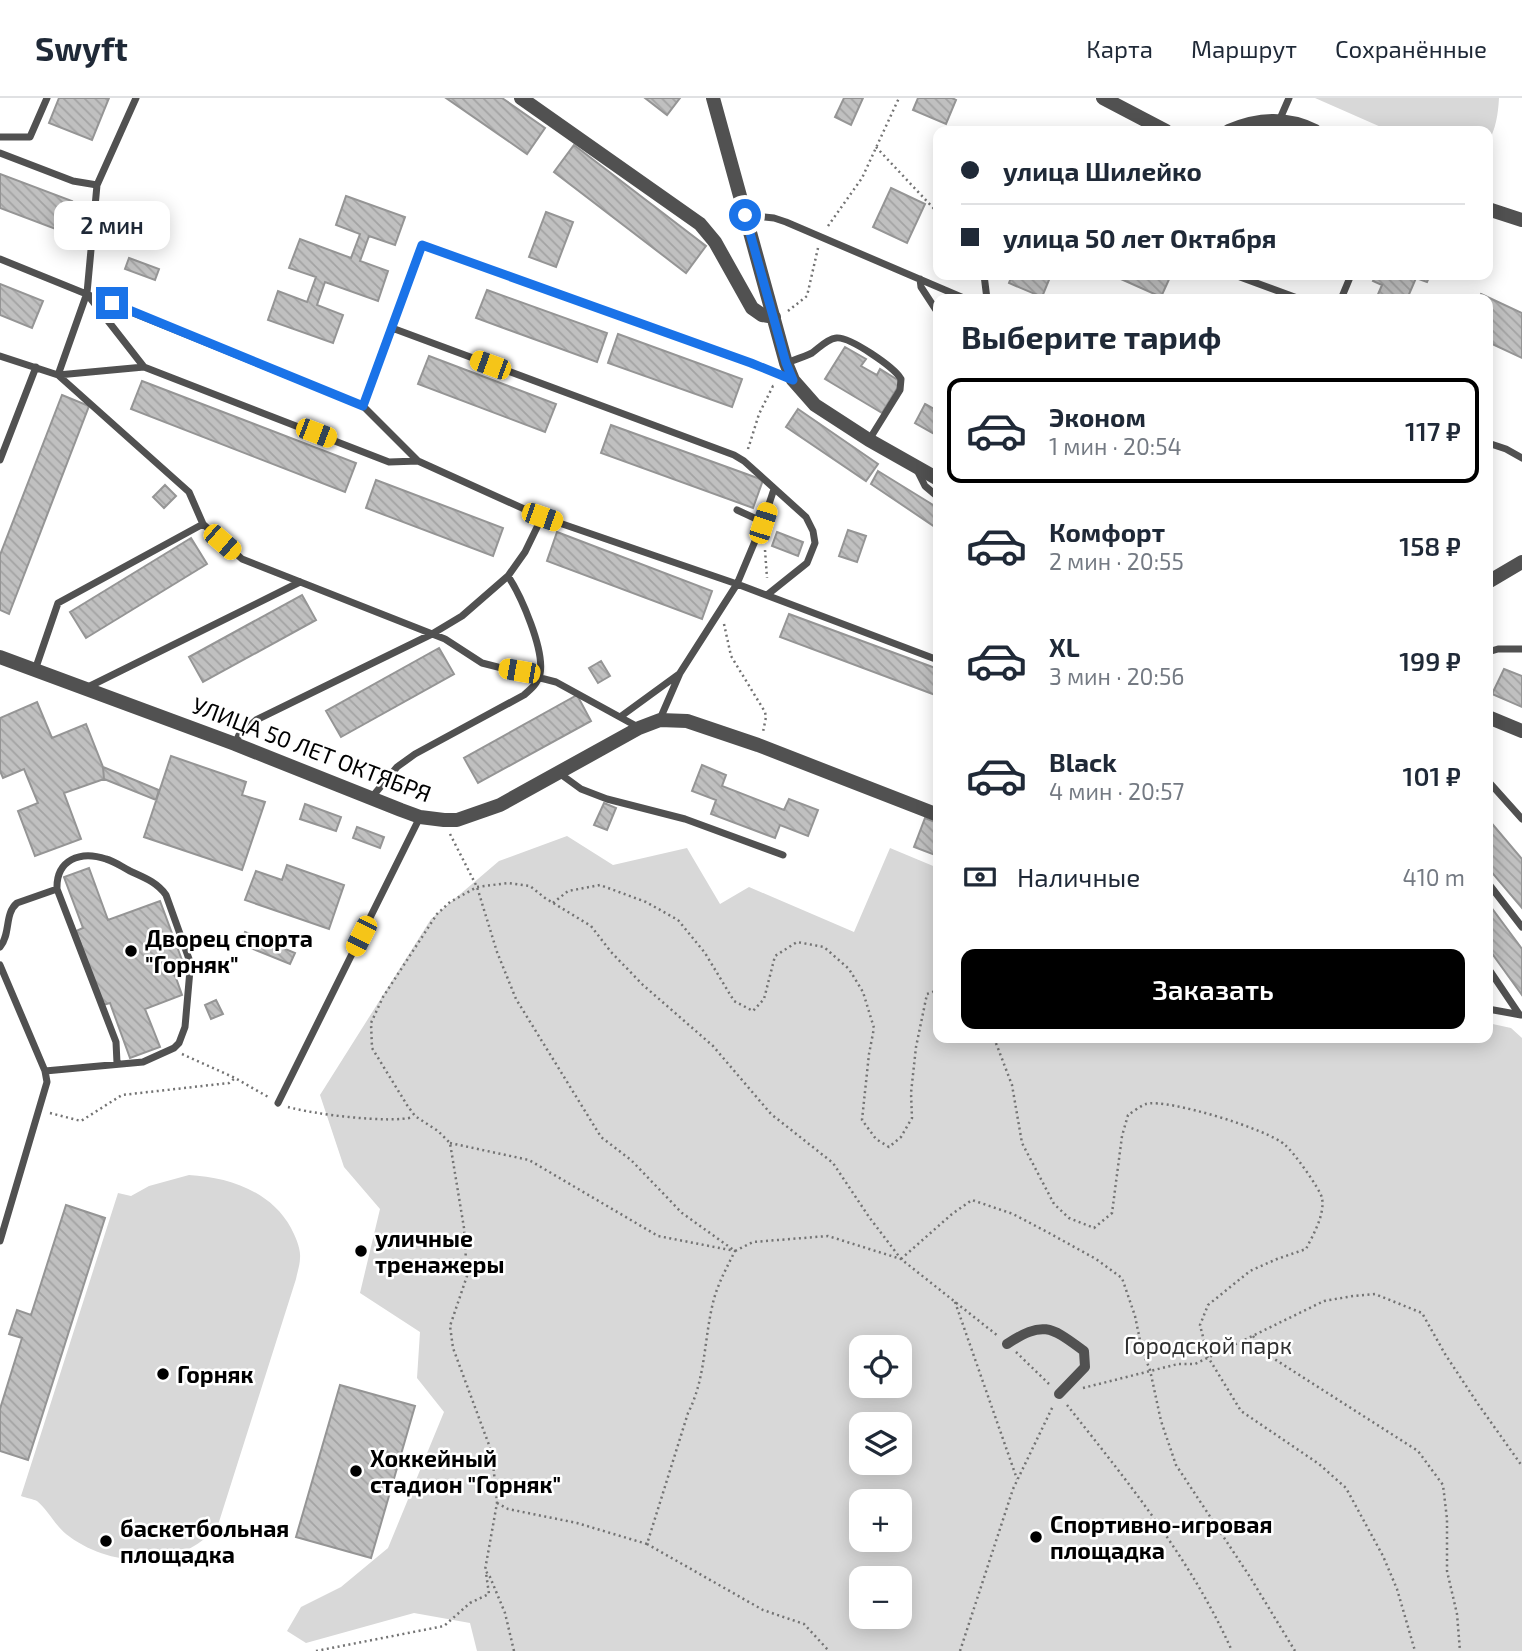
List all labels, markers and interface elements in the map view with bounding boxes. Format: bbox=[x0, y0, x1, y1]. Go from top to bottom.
text: Swyft bbox=[35, 28, 128, 68]
text: Карта bbox=[1086, 34, 1153, 63]
text: Маршрут bbox=[1191, 34, 1297, 63]
text: Сохранённые bbox=[1335, 34, 1487, 63]
text: улица Шилейко bbox=[1003, 155, 1202, 186]
route start bbox=[729, 199, 761, 231]
callout: 2 мин bbox=[54, 202, 170, 250]
text: 2 мин bbox=[80, 211, 144, 239]
text: улица 50 лет Октября bbox=[1003, 222, 1277, 253]
route end bbox=[96, 287, 128, 319]
text: Выберите тариф bbox=[961, 317, 1221, 355]
car bbox=[467, 348, 514, 382]
icon: car bbox=[965, 399, 1028, 462]
text: Эконом bbox=[1049, 401, 1146, 432]
text: 117 ₽ bbox=[1405, 415, 1461, 446]
car bbox=[293, 416, 340, 450]
text: 1 мин · 20:54 bbox=[1049, 432, 1182, 460]
car bbox=[519, 500, 566, 534]
car bbox=[747, 500, 780, 546]
icon: car bbox=[965, 514, 1028, 577]
text: Комфорт bbox=[1049, 516, 1165, 547]
car bbox=[200, 520, 245, 564]
text: 158 ₽ bbox=[1399, 530, 1461, 561]
text: 2 мин · 20:55 bbox=[1049, 547, 1184, 575]
icon: car bbox=[965, 629, 1028, 692]
text: XL bbox=[1049, 631, 1080, 662]
text: 199 ₽ bbox=[1399, 645, 1461, 676]
car bbox=[497, 657, 542, 685]
text: 3 мин · 20:56 bbox=[1049, 662, 1184, 690]
street label: УЛИЦА 50 ЛЕТ ОКТЯБРЯ bbox=[188, 690, 436, 808]
icon: car bbox=[965, 744, 1028, 807]
text: Black bbox=[1049, 746, 1117, 777]
text: 101 ₽ bbox=[1403, 760, 1461, 791]
text: 4 мин · 20:57 bbox=[1049, 777, 1184, 805]
icon: cash bbox=[961, 858, 999, 896]
text: Наличные bbox=[1017, 861, 1140, 892]
text: 410 m bbox=[1403, 863, 1465, 891]
car bbox=[343, 913, 380, 959]
place label: Дворец спорта "Горняк" bbox=[145, 924, 313, 978]
marker: Дворец спорта "Горняк" bbox=[123, 943, 139, 959]
button: Заказать bbox=[961, 949, 1465, 1029]
place label: уличные тренажеры bbox=[375, 1224, 504, 1278]
marker: уличные тренажеры bbox=[353, 1243, 369, 1259]
park label: Городской парк bbox=[1124, 1331, 1292, 1359]
map controls bbox=[849, 1335, 912, 1629]
button: locate bbox=[849, 1335, 912, 1398]
place label: Горняк bbox=[177, 1360, 254, 1388]
marker: Горняк bbox=[155, 1366, 171, 1382]
button: layers bbox=[849, 1412, 912, 1475]
place label: Хоккейный стадион "Горняк" bbox=[370, 1444, 561, 1498]
marker: Хоккейный стадион "Горняк" bbox=[348, 1463, 364, 1479]
button: + bbox=[849, 1489, 912, 1552]
place label: Спортивно-игровая площадка bbox=[1050, 1510, 1272, 1564]
place label: баскетбольная площадка bbox=[120, 1514, 289, 1568]
marker: Спортивно-игровая площадка bbox=[1028, 1529, 1044, 1545]
marker: баскетбольная площадка bbox=[98, 1533, 114, 1549]
button: − bbox=[849, 1566, 912, 1629]

